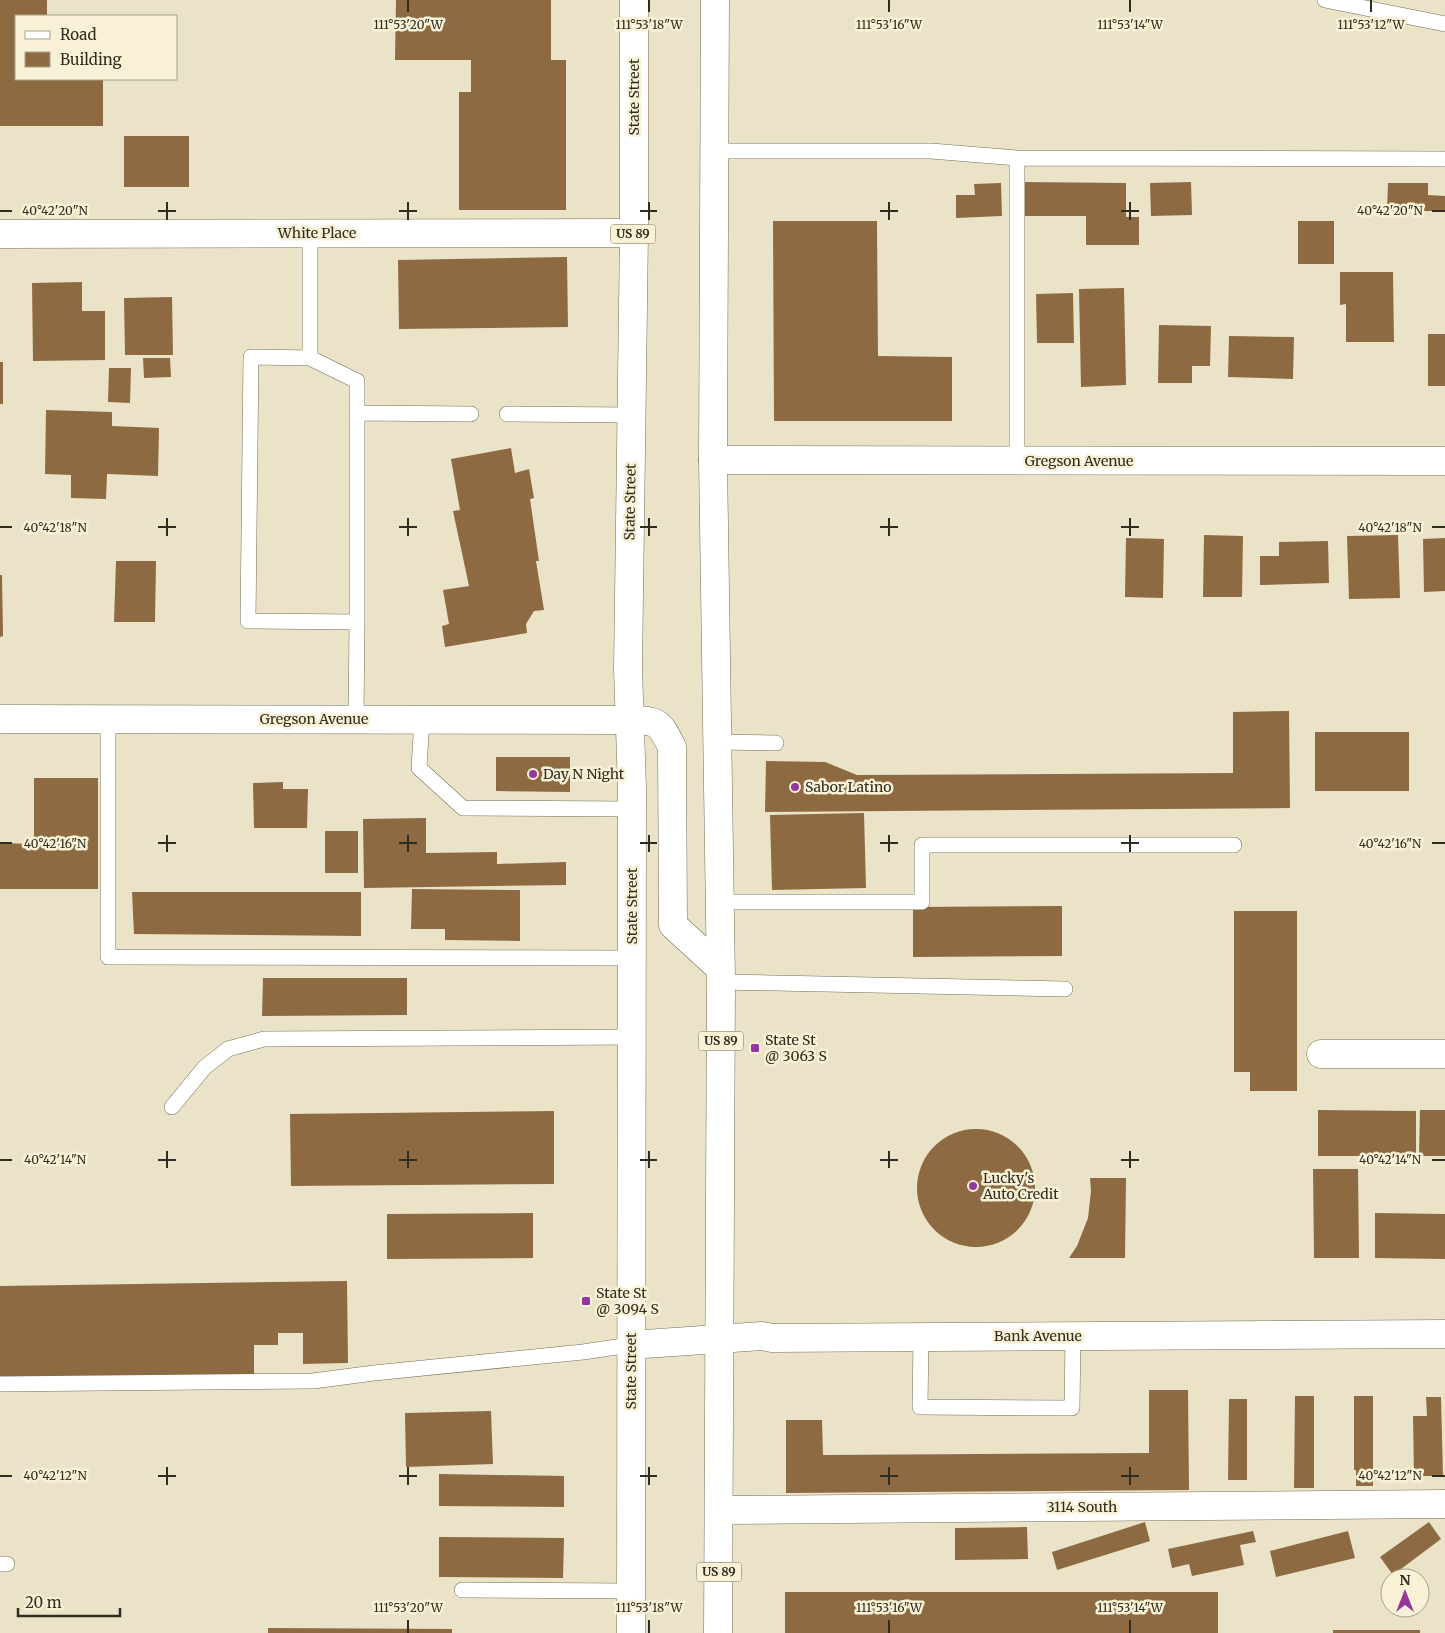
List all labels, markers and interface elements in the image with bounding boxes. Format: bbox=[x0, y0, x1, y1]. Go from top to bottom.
legend bbox=[15, 15, 178, 80]
text: 111°53'20"W bbox=[373, 17, 444, 32]
text: 111°53'18"W bbox=[616, 17, 683, 32]
text: 111°53'16"W bbox=[856, 17, 923, 32]
text: 111°53'14"W bbox=[1097, 17, 1164, 32]
text: 111°53'12"W bbox=[1338, 17, 1405, 32]
text: Road bbox=[60, 25, 96, 44]
text: Building bbox=[60, 50, 122, 69]
street label: State Street bbox=[625, 58, 643, 136]
text: 40°42'20"N bbox=[22, 203, 89, 218]
text: 40°42'20"N bbox=[1357, 203, 1424, 218]
street label: White Place bbox=[277, 224, 356, 242]
road number: US 89 bbox=[610, 224, 656, 243]
street label: Gregson Avenue bbox=[1025, 452, 1133, 470]
street label: State Street bbox=[620, 463, 640, 541]
text: 40°42'18"N bbox=[23, 520, 87, 535]
text: 40°42'18"N bbox=[1358, 520, 1422, 535]
street label: Gregson Avenue bbox=[260, 710, 368, 728]
place label: Day N Night bbox=[543, 765, 625, 783]
marker: Day N Night bbox=[527, 768, 539, 780]
place label: Sabor Latino bbox=[805, 778, 892, 796]
marker: Sabor Latino bbox=[789, 781, 801, 793]
text: 40°42'16"N bbox=[24, 836, 87, 851]
text: 40°42'16"N bbox=[1359, 836, 1422, 851]
street label: State Street bbox=[623, 867, 641, 945]
place label: State St @ 3063 S bbox=[765, 1031, 827, 1065]
road number: US 89 bbox=[698, 1032, 744, 1050]
marker: State St @ 3063 S bbox=[749, 1042, 761, 1054]
text: 40°42'14"N bbox=[24, 1152, 87, 1167]
text: 40°42'14"N bbox=[1359, 1152, 1422, 1167]
place label: Lucky's Auto Credit bbox=[982, 1169, 1059, 1203]
marker: Lucky's Auto Credit bbox=[967, 1180, 979, 1192]
place label: State St @ 3094 S bbox=[596, 1284, 659, 1318]
marker: State St @ 3094 S bbox=[580, 1295, 592, 1307]
street label: Bank Avenue bbox=[994, 1327, 1082, 1345]
street label: State Street bbox=[622, 1332, 640, 1410]
text: 40°42'12"N bbox=[23, 1468, 87, 1483]
text: 40°42'12"N bbox=[1358, 1468, 1422, 1483]
street label: 3114 South bbox=[1047, 1498, 1117, 1516]
road number: US 89 bbox=[696, 1562, 742, 1581]
north arrow bbox=[1380, 1568, 1430, 1618]
text: N bbox=[1399, 1571, 1411, 1589]
scale bar bbox=[18, 1586, 120, 1618]
text: 20 m bbox=[25, 1593, 62, 1612]
text: 111°53'20"W bbox=[373, 1600, 444, 1615]
text: 111°53'18"W bbox=[616, 1600, 683, 1615]
text: 111°53'16"W bbox=[856, 1600, 923, 1615]
text: 111°53'14"W bbox=[1097, 1600, 1164, 1615]

